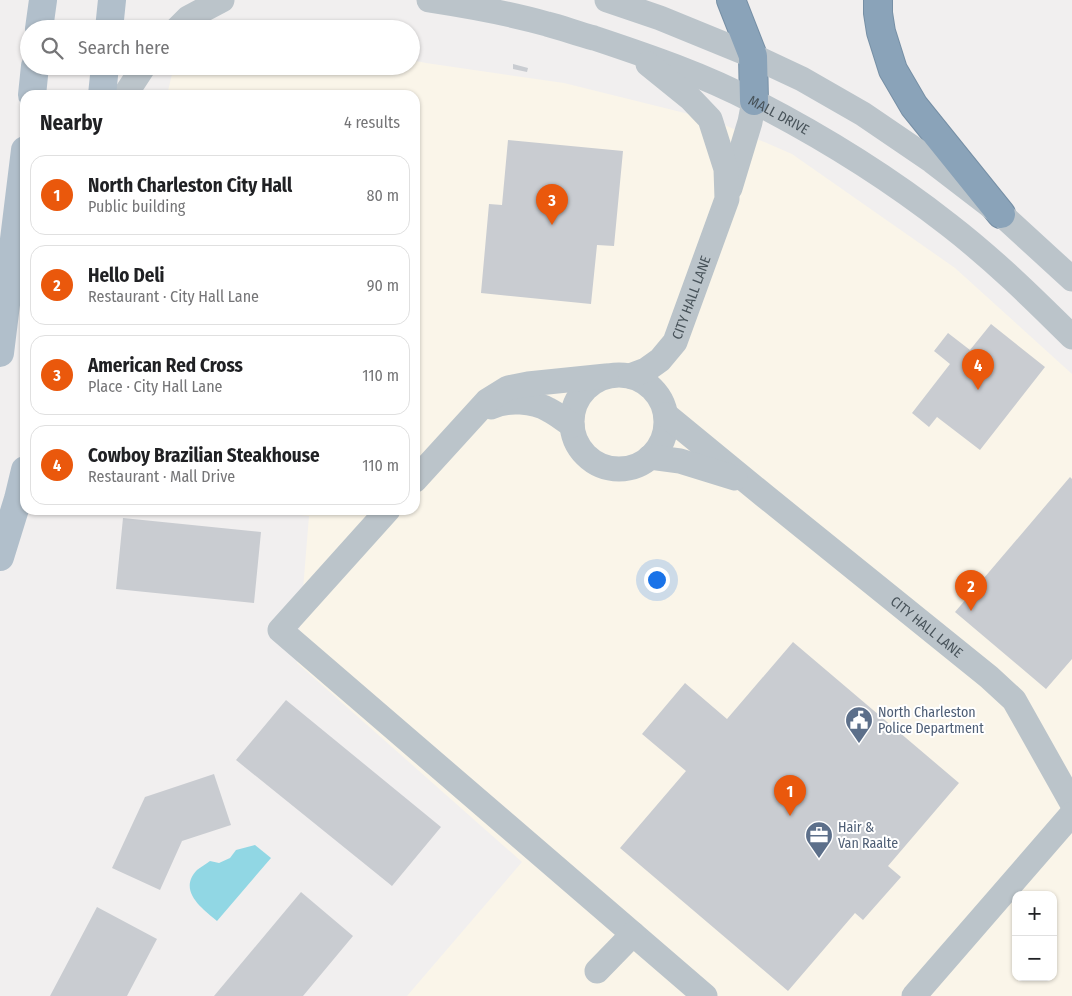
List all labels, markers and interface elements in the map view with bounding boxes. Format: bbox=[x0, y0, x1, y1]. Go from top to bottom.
search box bbox=[20, 20, 420, 75]
icon: search bbox=[38, 34, 66, 62]
text: Search here bbox=[78, 36, 170, 59]
street label: MALL DRIVE bbox=[746, 92, 812, 138]
text: Nearby bbox=[40, 110, 102, 136]
text: 4 results bbox=[344, 113, 400, 132]
text: North Charleston City Hall bbox=[88, 174, 292, 197]
pin: 3 bbox=[536, 184, 568, 225]
text: 1 bbox=[54, 186, 60, 205]
text: 80 m bbox=[367, 186, 399, 205]
text: Public building bbox=[88, 197, 185, 216]
street label: CITY HALL LANE bbox=[668, 253, 714, 342]
text: Hello Deli bbox=[88, 264, 165, 287]
text: 2 bbox=[53, 276, 61, 295]
text: 90 m bbox=[367, 276, 399, 295]
text: Restaurant · City Hall Lane bbox=[88, 287, 259, 306]
pin: 4 bbox=[962, 349, 994, 390]
text: American Red Cross bbox=[88, 354, 243, 377]
text: 3 bbox=[53, 366, 61, 385]
text: 110 m bbox=[362, 366, 399, 385]
text: Place · City Hall Lane bbox=[88, 377, 223, 396]
text: Cowboy Brazilian Steakhouse bbox=[88, 444, 320, 467]
text: 4 bbox=[53, 456, 61, 475]
text: 110 m bbox=[362, 456, 399, 475]
text: Restaurant · Mall Drive bbox=[88, 467, 235, 486]
your location bbox=[644, 567, 670, 593]
pin: 2 bbox=[955, 570, 987, 611]
street label: CITY HALL LANE bbox=[887, 593, 967, 661]
place label: North Charleston Police Department bbox=[878, 704, 984, 737]
public building icon: North Charleston Police Department bbox=[844, 705, 874, 744]
pin: 1 bbox=[774, 775, 806, 816]
place label: Hair & Van Raalte bbox=[838, 819, 898, 852]
office icon: Hair & Van Raalte bbox=[804, 820, 834, 859]
map controls bbox=[1012, 891, 1057, 981]
button: + bbox=[1012, 891, 1057, 936]
button: − bbox=[1012, 936, 1057, 981]

